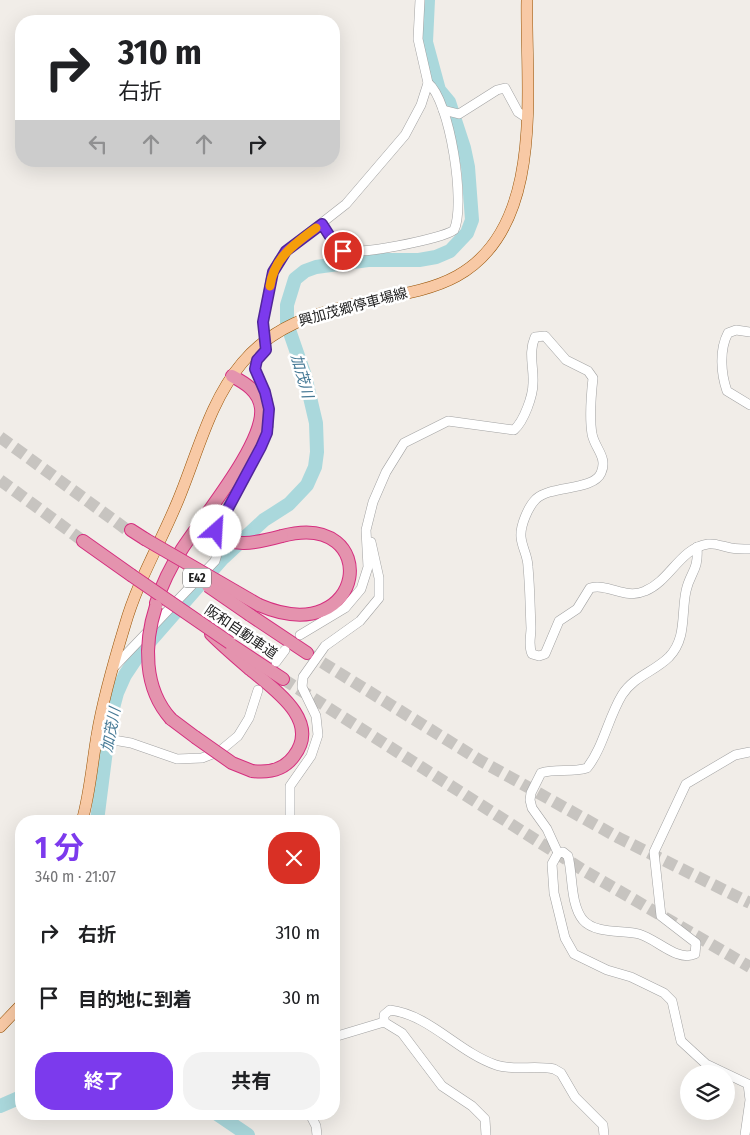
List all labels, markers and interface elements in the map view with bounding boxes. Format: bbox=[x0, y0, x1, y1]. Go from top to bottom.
text: 310 m bbox=[118, 31, 202, 73]
icon: right bbox=[35, 35, 100, 100]
text: 右折 bbox=[118, 78, 162, 105]
icon: left bbox=[84, 130, 112, 158]
icon: ahead bbox=[137, 130, 165, 158]
icon: ahead bbox=[190, 130, 218, 158]
icon: right bbox=[243, 130, 271, 158]
pin bbox=[322, 230, 364, 272]
icon: arrive bbox=[329, 237, 357, 265]
street label: 興加茂郷停車場線 bbox=[297, 284, 409, 330]
water label: 加茂川 bbox=[287, 352, 317, 402]
position arrow bbox=[189, 504, 241, 556]
road number: E42 bbox=[183, 568, 211, 588]
street label: 阪和自動車道 bbox=[201, 601, 281, 663]
water label: 加茂川 bbox=[98, 704, 125, 754]
text: 1 分 bbox=[35, 830, 84, 866]
button: close bbox=[268, 832, 320, 884]
text: 340 m · 21:07 bbox=[35, 867, 116, 886]
icon: right bbox=[35, 919, 63, 947]
text: 310 m bbox=[276, 921, 320, 944]
text: 右折 bbox=[78, 923, 116, 946]
icon: arrive bbox=[35, 984, 63, 1012]
text: 30 m bbox=[282, 986, 320, 1009]
text: 目的地に到着 bbox=[78, 988, 192, 1011]
button: 終了 bbox=[35, 1052, 173, 1110]
button: 共有 bbox=[183, 1052, 320, 1110]
map controls bbox=[680, 1065, 735, 1120]
button: layers bbox=[680, 1065, 735, 1120]

